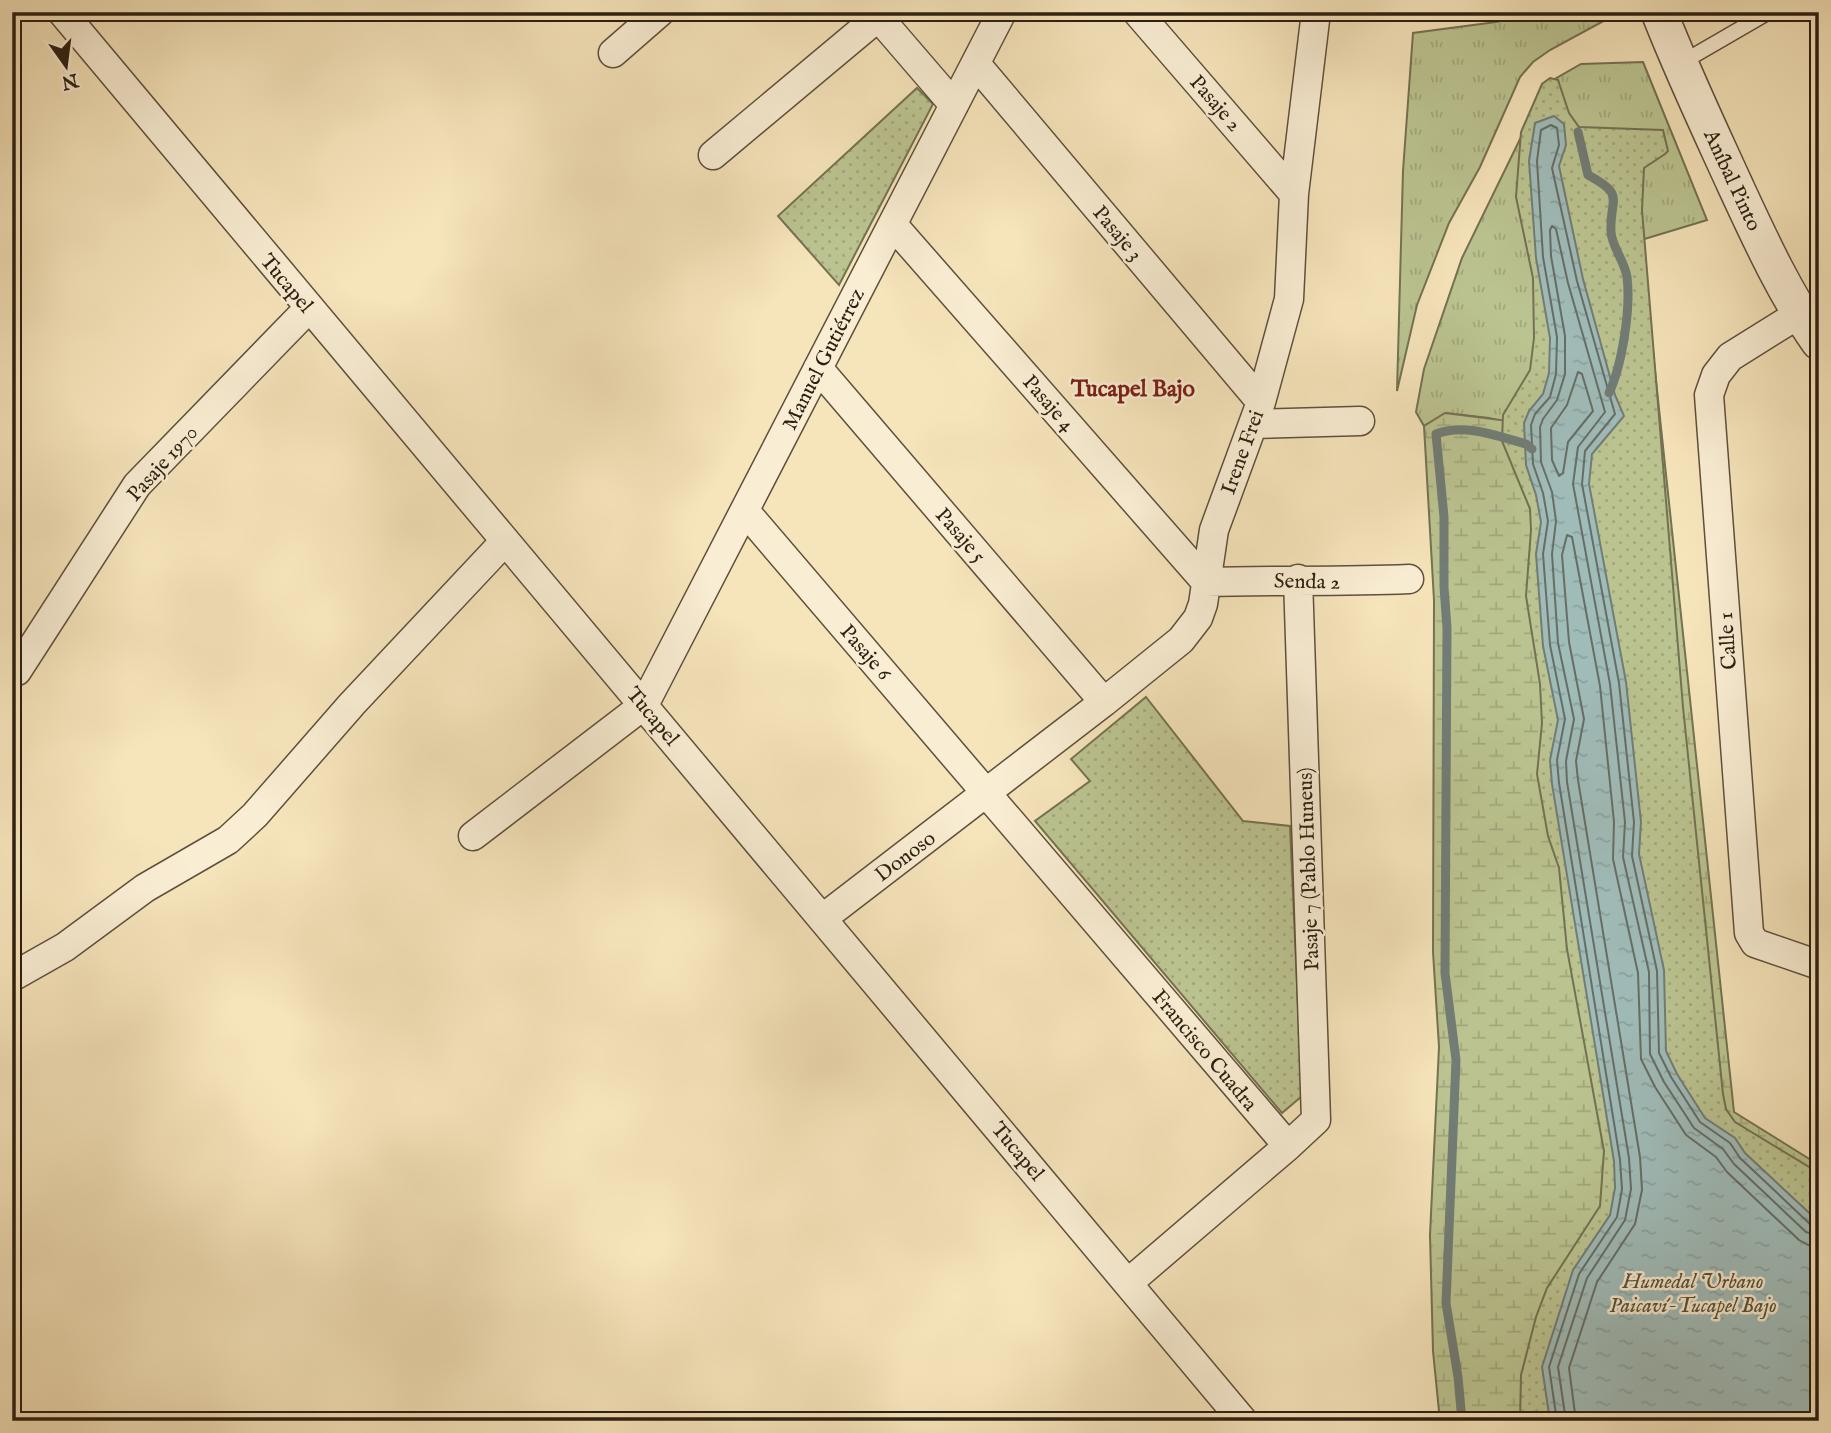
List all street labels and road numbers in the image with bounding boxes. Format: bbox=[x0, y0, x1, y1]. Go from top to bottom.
street label: Pasaje 2 bbox=[1183, 70, 1247, 138]
street label: Aníbal Pinto bbox=[1696, 125, 1767, 236]
street label: Pasaje 3 bbox=[1086, 201, 1148, 267]
street label: Tucapel bbox=[253, 249, 319, 319]
street label: Manuel Gutiérrez bbox=[777, 284, 872, 435]
street label: Pasaje 4 bbox=[1016, 370, 1081, 439]
street label: Irene Frei bbox=[1216, 407, 1271, 498]
street label: Pasaje 1970 bbox=[122, 420, 205, 508]
street label: Pasaje 5 bbox=[929, 503, 991, 569]
street label: Senda 2 bbox=[1274, 568, 1340, 597]
street label: Calle 1 bbox=[1713, 611, 1744, 671]
street label: Pasaje 6 bbox=[833, 619, 897, 687]
street label: Tucapel bbox=[619, 682, 685, 752]
street label: Pasaje 7 (Pablo Huneus) bbox=[1292, 767, 1327, 971]
street label: Donoso bbox=[870, 826, 942, 889]
street label: Francisco Cuadra bbox=[1145, 984, 1263, 1118]
street label: Tucapel bbox=[984, 1117, 1050, 1187]

